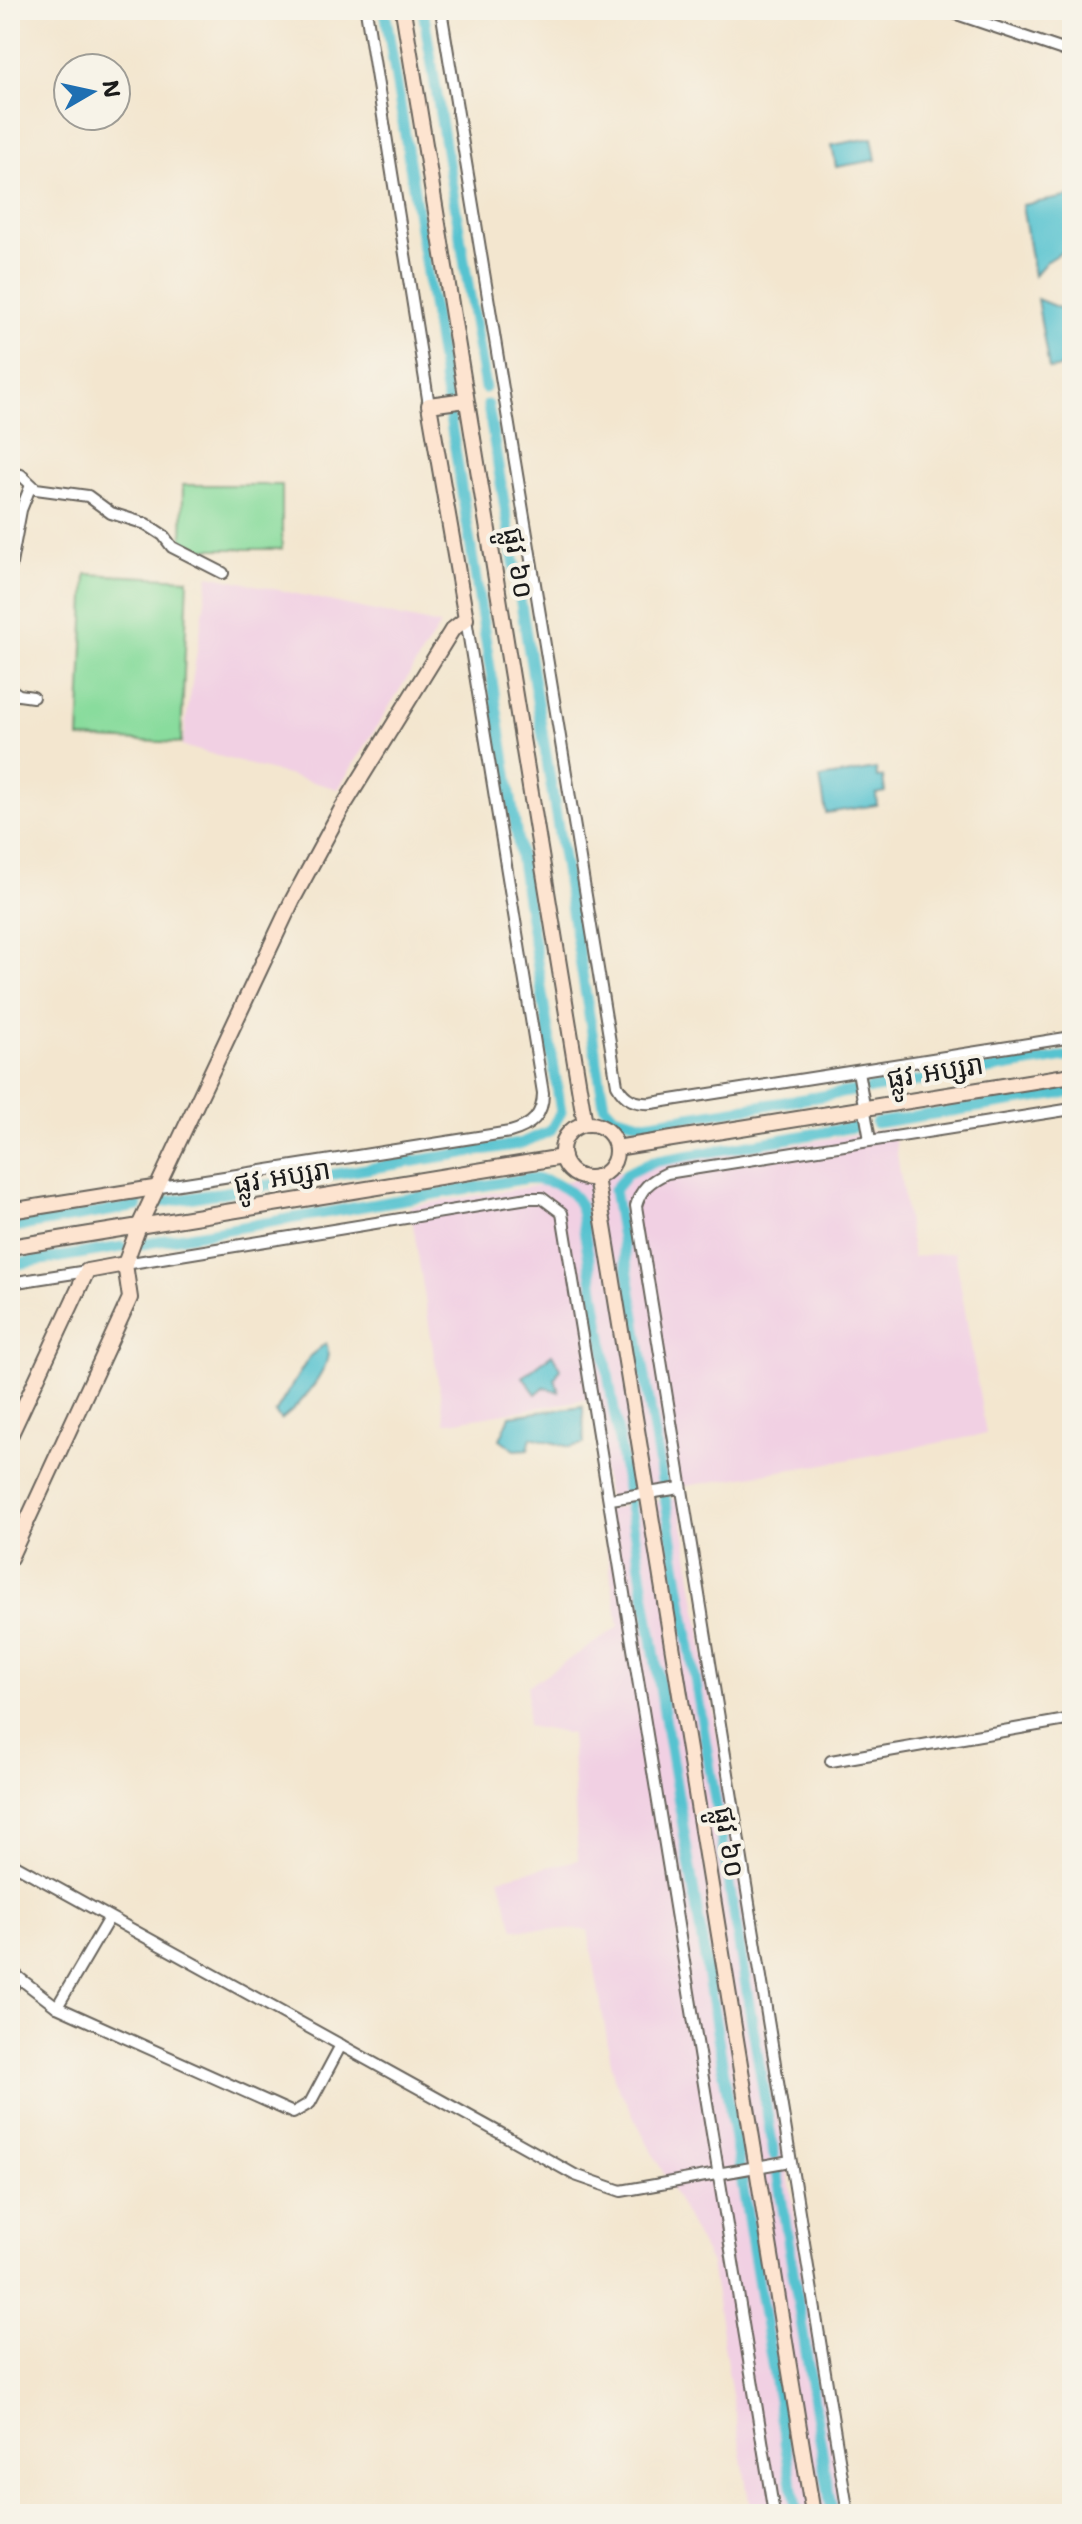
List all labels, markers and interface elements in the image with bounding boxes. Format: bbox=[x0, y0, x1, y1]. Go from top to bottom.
north arrow bbox=[52, 52, 132, 132]
text: N bbox=[96, 78, 127, 100]
street label: ផ្លូវ ៦០ bbox=[488, 524, 543, 603]
street label: ផ្លូវ អប្សរា bbox=[884, 1045, 987, 1104]
street label: ផ្លូវ អប្សរា bbox=[231, 1150, 334, 1209]
street label: ផ្លូវ ៦០ bbox=[699, 1803, 754, 1882]

